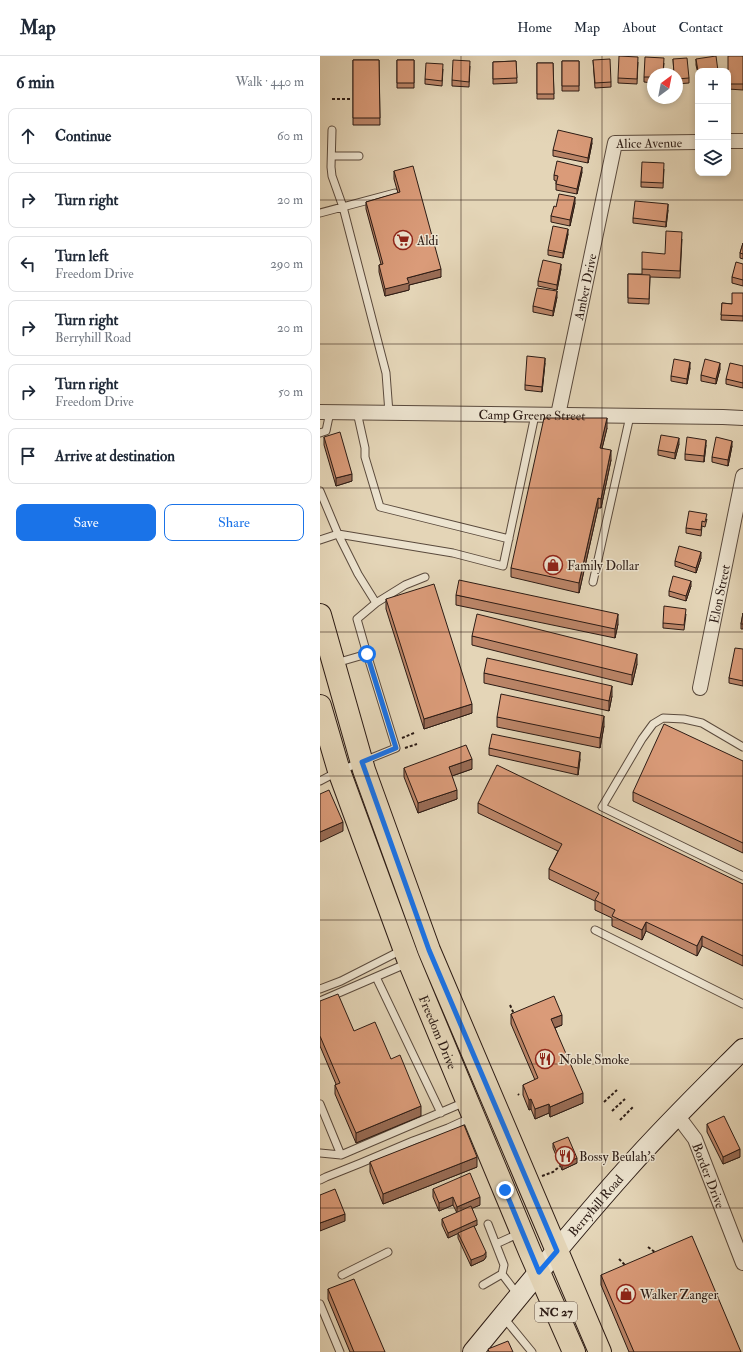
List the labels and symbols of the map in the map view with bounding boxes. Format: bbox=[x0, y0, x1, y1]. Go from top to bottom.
north arrow bbox=[647, 68, 683, 104]
street label: Alice Avenue bbox=[615, 135, 683, 152]
supermarket icon: Aldi bbox=[392, 229, 414, 251]
place label: Aldi bbox=[416, 233, 439, 249]
street label: Amber Drive bbox=[571, 252, 601, 323]
street label: Camp Greene Street bbox=[478, 407, 586, 424]
shop icon: Family Dollar bbox=[542, 554, 564, 576]
place label: Family Dollar bbox=[567, 558, 639, 575]
street label: Elon Street bbox=[706, 563, 734, 625]
route start bbox=[358, 645, 376, 663]
street label: Freedom Drive bbox=[415, 993, 460, 1072]
restaurant icon: Noble Smoke bbox=[534, 1048, 556, 1070]
place label: Noble Smoke bbox=[559, 1052, 630, 1068]
street label: Border Drive bbox=[688, 1141, 728, 1211]
restaurant icon: Bossy Beulah's bbox=[554, 1145, 576, 1167]
place label: Bossy Beulah's bbox=[579, 1149, 655, 1166]
street label: Berryhill Road bbox=[565, 1171, 627, 1240]
route end bbox=[496, 1181, 514, 1199]
shop icon: Walker Zanger bbox=[615, 1283, 637, 1305]
place label: Walker Zanger bbox=[639, 1287, 718, 1303]
road number: NC 27 bbox=[535, 1302, 577, 1322]

